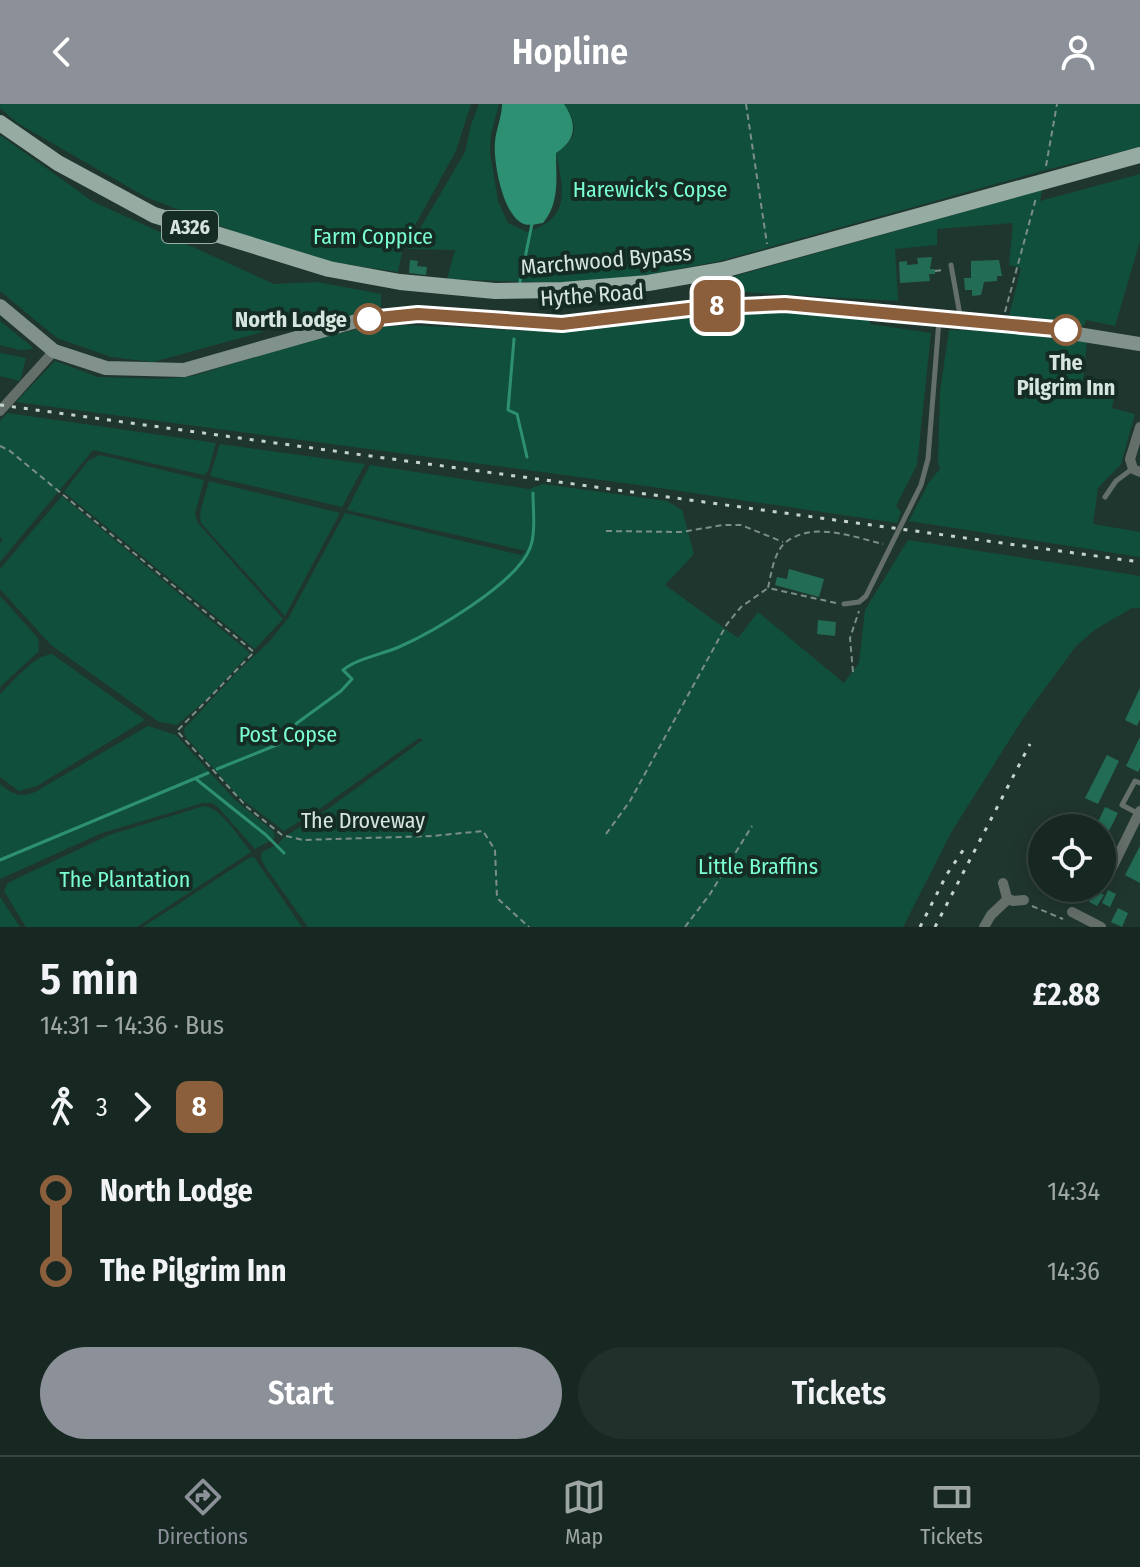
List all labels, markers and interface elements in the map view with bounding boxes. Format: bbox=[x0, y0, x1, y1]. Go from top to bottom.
icon: back bbox=[40, 30, 84, 74]
text: Hopline bbox=[512, 30, 628, 74]
icon: person bbox=[1056, 30, 1100, 74]
park label: Harewick's Copse bbox=[573, 176, 727, 203]
road number: A326 bbox=[162, 211, 218, 243]
park label: Farm Coppice bbox=[313, 223, 433, 250]
street label: Marchwood Bypass bbox=[519, 239, 693, 281]
street label: Hythe Road bbox=[539, 278, 645, 312]
line badge: 8 bbox=[691, 280, 743, 332]
text: 8 bbox=[710, 289, 724, 322]
marker: North Lodge bbox=[354, 304, 384, 334]
place label: North Lodge bbox=[235, 306, 347, 333]
marker: The Pilgrim Inn bbox=[1051, 315, 1081, 345]
place label: The Pilgrim Inn bbox=[1017, 349, 1115, 401]
park label: Post Copse bbox=[239, 721, 337, 748]
street label: The Droveway bbox=[301, 807, 425, 834]
map controls bbox=[1028, 814, 1116, 902]
button: locate bbox=[1028, 814, 1116, 902]
park label: Little Braffins bbox=[698, 853, 818, 880]
park label: The Plantation bbox=[60, 866, 190, 893]
text: 5 min bbox=[40, 953, 139, 1006]
text: £2.88 bbox=[1033, 977, 1100, 1013]
text: 14:31 – 14:36 · Bus bbox=[40, 1010, 224, 1041]
icon: walk bbox=[40, 1085, 84, 1129]
icon: forward bbox=[120, 1085, 164, 1129]
text: 8 bbox=[192, 1090, 207, 1123]
text: 3 bbox=[96, 1092, 108, 1123]
text: North Lodge bbox=[100, 1173, 253, 1209]
text: 14:34 bbox=[1047, 1176, 1100, 1207]
text: The Pilgrim Inn bbox=[100, 1253, 286, 1289]
text: 14:36 bbox=[1047, 1256, 1100, 1287]
button: Start bbox=[40, 1347, 562, 1439]
button: Tickets bbox=[578, 1347, 1100, 1439]
tab: Directions bbox=[157, 1475, 248, 1550]
tab: Map bbox=[562, 1475, 606, 1550]
tab: Tickets bbox=[920, 1475, 983, 1550]

